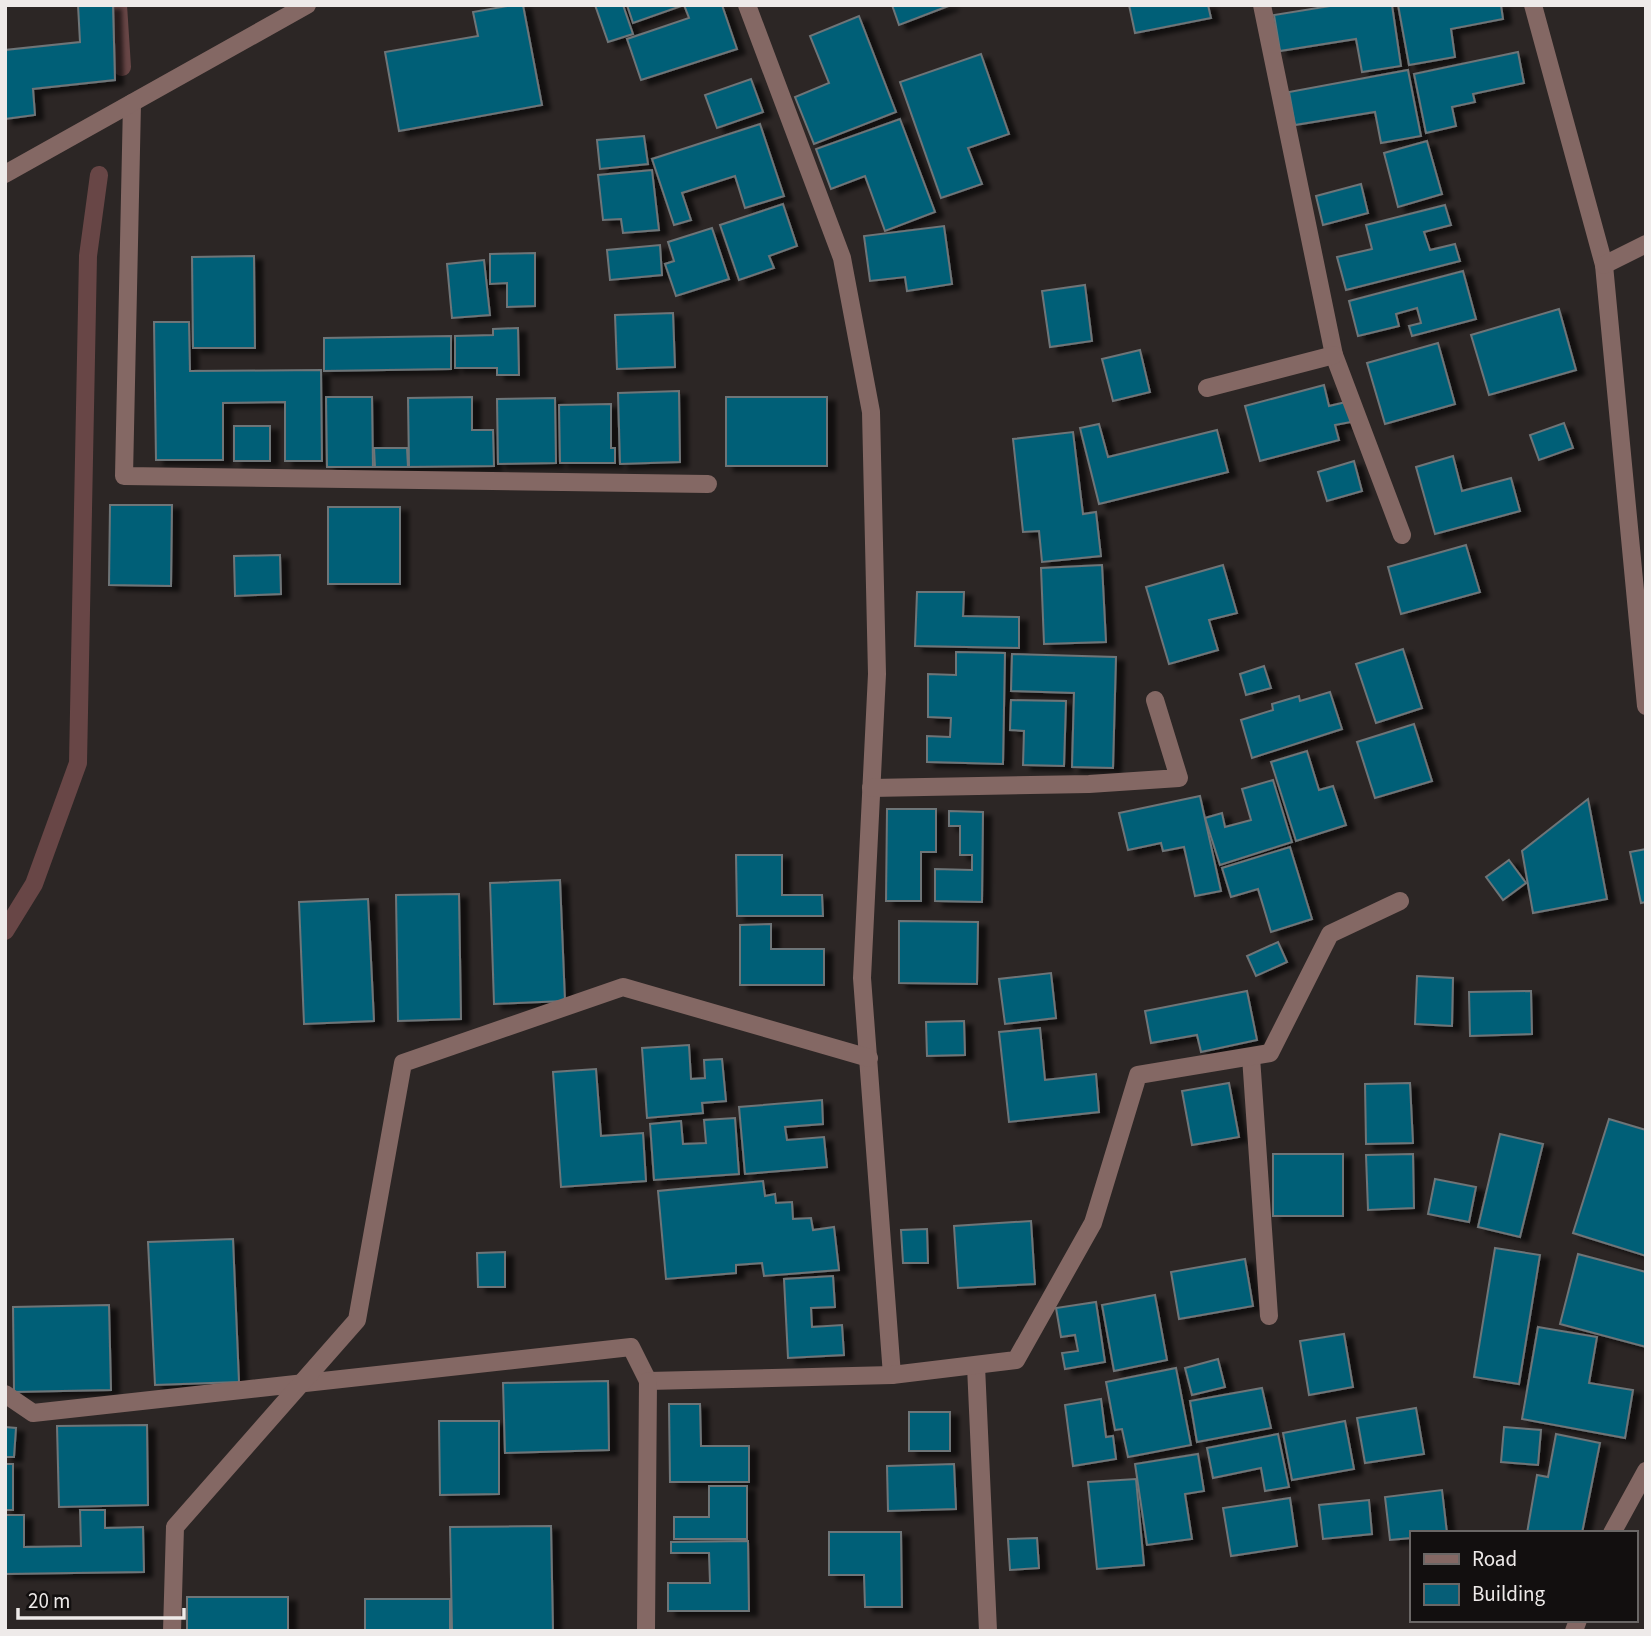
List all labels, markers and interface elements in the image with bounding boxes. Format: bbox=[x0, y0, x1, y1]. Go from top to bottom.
legend bbox=[1410, 1531, 1637, 1622]
text: Road bbox=[1472, 1544, 1517, 1574]
scale bar bbox=[18, 1576, 184, 1620]
text: Building bbox=[1472, 1579, 1546, 1609]
text: 20 m bbox=[28, 1586, 70, 1616]

